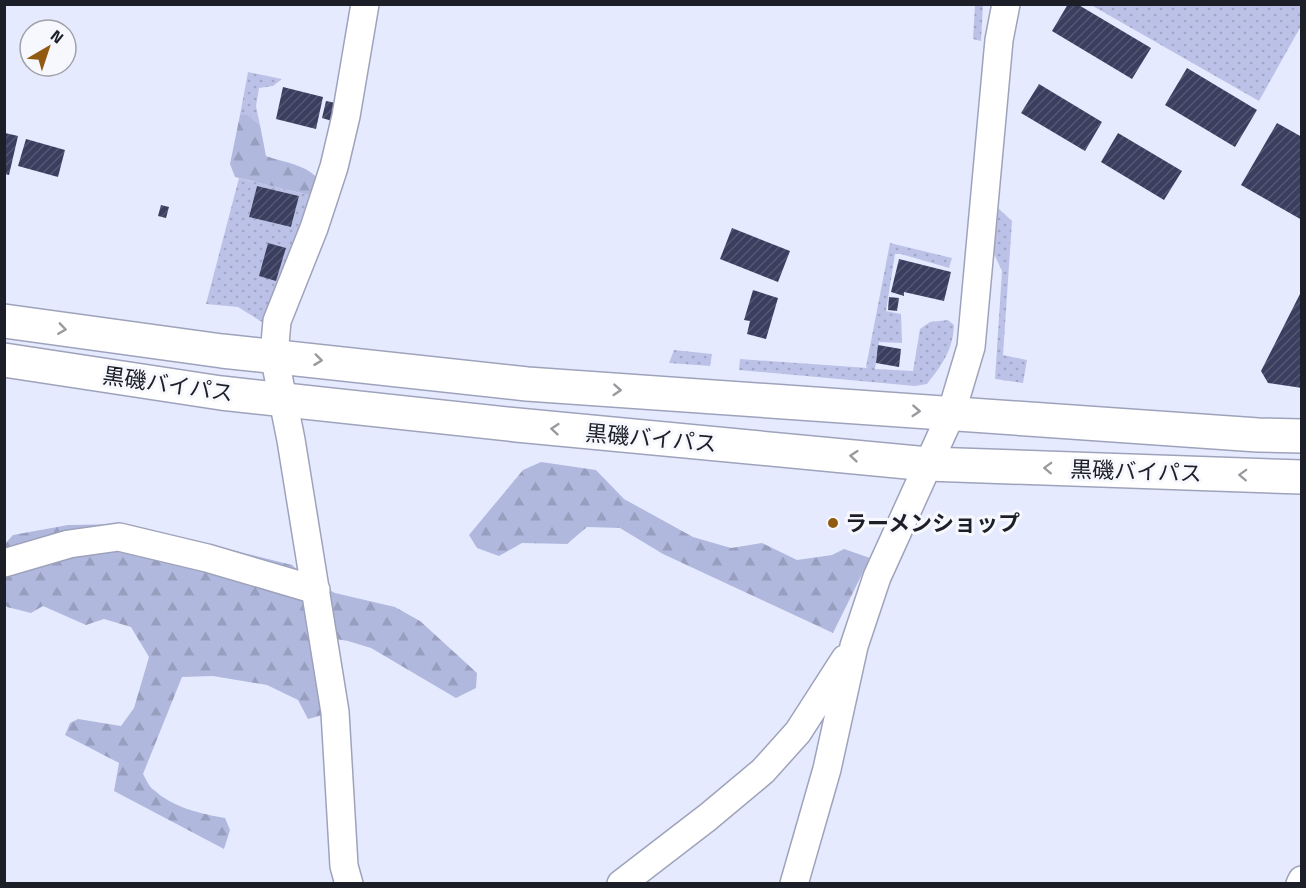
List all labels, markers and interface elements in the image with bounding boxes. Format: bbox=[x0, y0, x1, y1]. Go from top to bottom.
north arrow bbox=[18, 18, 78, 78]
text: N bbox=[46, 24, 69, 49]
one-way arrow bbox=[58, 322, 67, 335]
one-way arrow bbox=[314, 354, 323, 366]
street label: 黒磯バイパス bbox=[100, 358, 236, 410]
one-way arrow bbox=[612, 384, 621, 397]
one-way arrow bbox=[912, 405, 921, 418]
street label: 黒磯バイパス bbox=[584, 415, 718, 461]
one-way arrow bbox=[550, 423, 559, 436]
one-way arrow bbox=[849, 450, 858, 463]
street label: 黒磯バイパス bbox=[1070, 452, 1202, 490]
one-way arrow bbox=[1044, 461, 1053, 474]
one-way arrow bbox=[1239, 468, 1248, 481]
place label: ラーメンショップ bbox=[845, 506, 1020, 540]
marker: ラーメンショップ bbox=[826, 516, 840, 530]

